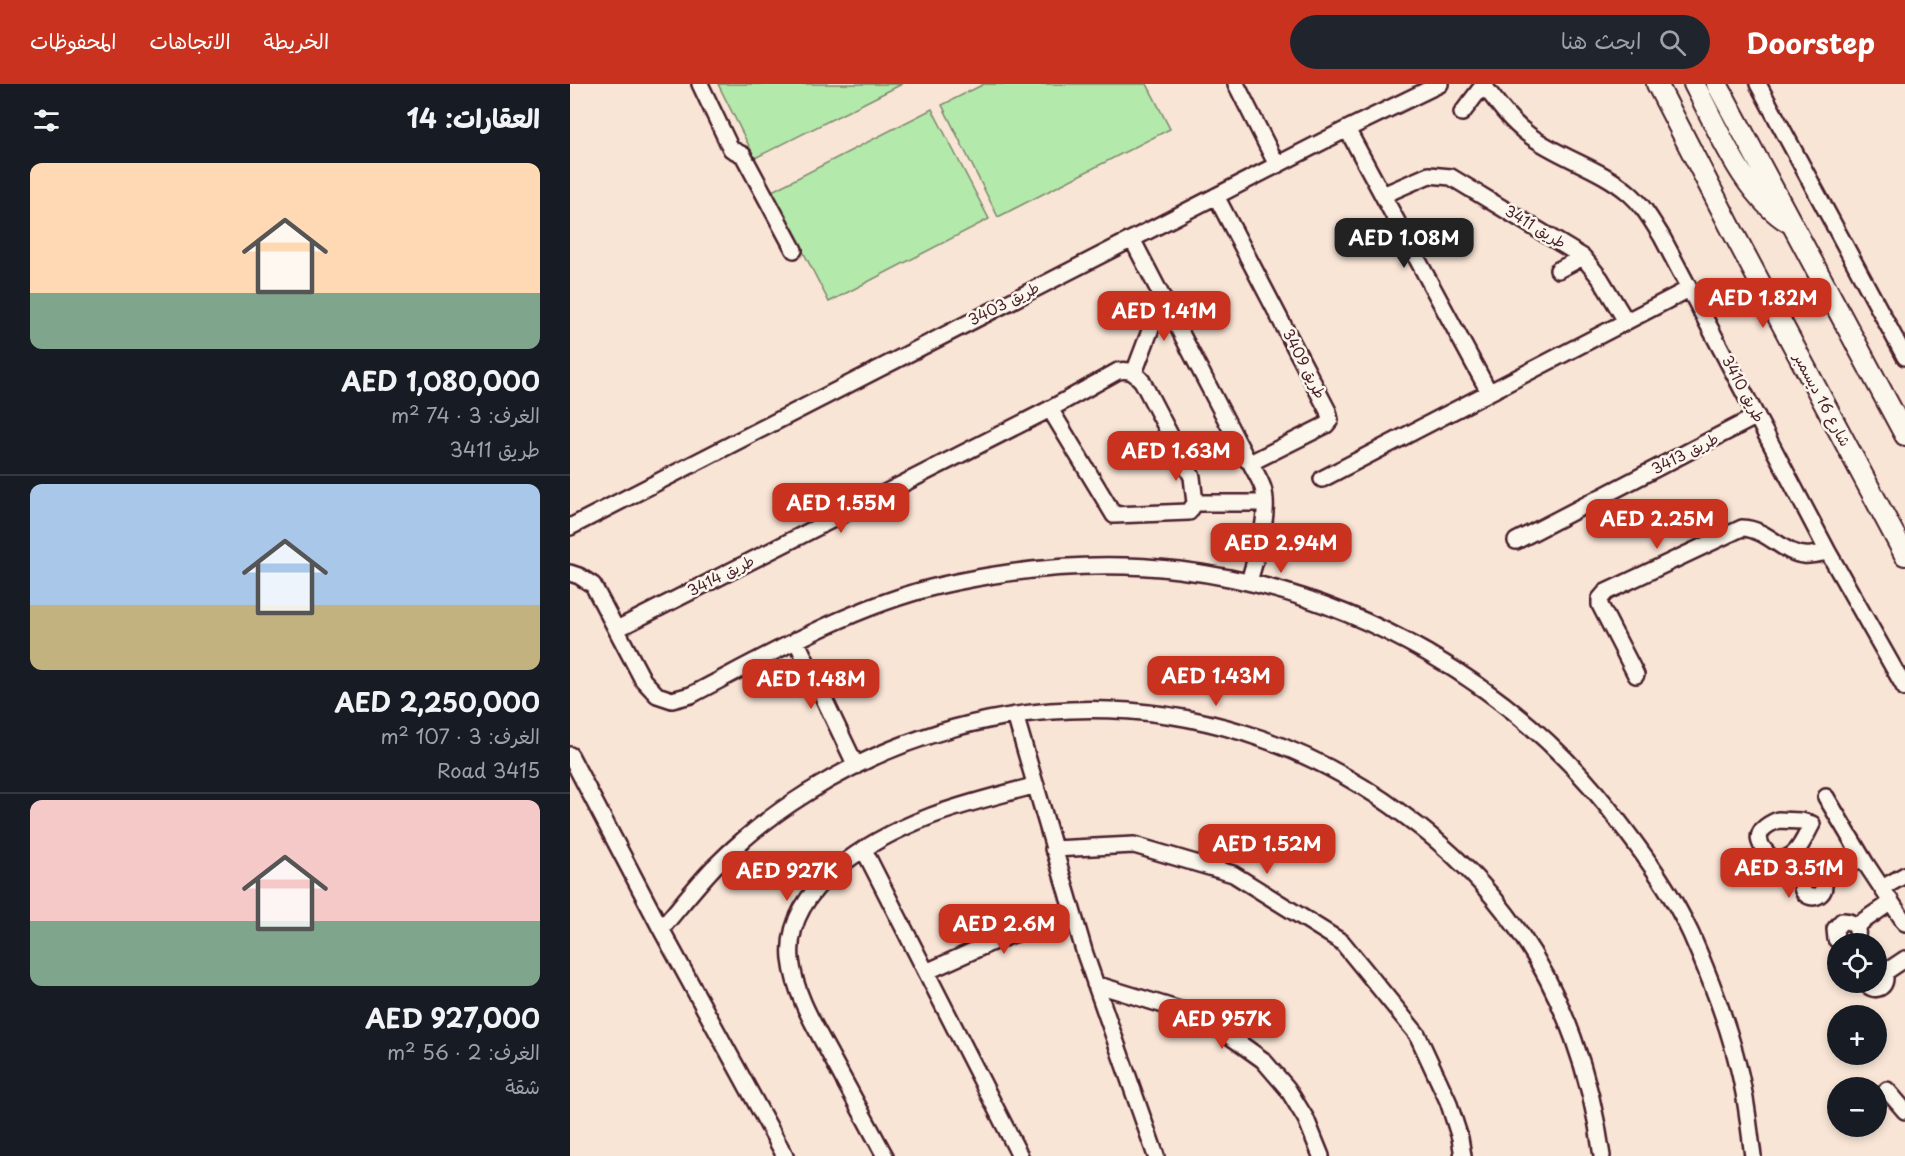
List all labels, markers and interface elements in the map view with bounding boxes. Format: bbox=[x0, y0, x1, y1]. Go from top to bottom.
search box bbox=[1290, 15, 1710, 69]
text: Doorstep bbox=[1746, 21, 1875, 64]
text: ابحث هنا bbox=[1561, 23, 1641, 56]
text: المحفوظات bbox=[30, 24, 116, 56]
text: الاتجاهات bbox=[149, 24, 231, 56]
text: الخريطة bbox=[264, 24, 329, 56]
icon: search bbox=[1656, 26, 1689, 59]
text: العقارات: 14 bbox=[407, 98, 540, 137]
icon: filters bbox=[30, 104, 63, 137]
street label: طريق 3411 bbox=[1501, 198, 1571, 253]
icon: home bbox=[231, 202, 339, 310]
pin: AED 1.08M bbox=[1335, 218, 1473, 269]
text: AED 1.08M bbox=[1349, 222, 1459, 252]
street label: طريق 3403 bbox=[964, 275, 1043, 330]
pin: AED 1.82M bbox=[1694, 278, 1832, 329]
text: AED 1.82M bbox=[1708, 282, 1818, 312]
pin: AED 1.41M bbox=[1095, 291, 1233, 342]
text: AED 1.41M bbox=[1111, 295, 1217, 325]
street label: طريق 3409 bbox=[1278, 324, 1333, 402]
street label: شارع 16 ديسمبر bbox=[1788, 347, 1858, 450]
street label: طريق 3410 bbox=[1717, 351, 1772, 426]
text: AED 1,080,000 bbox=[341, 361, 540, 400]
text: الغرف: 3 · 74 m² bbox=[391, 400, 540, 430]
street label: طريق 3413 bbox=[1647, 426, 1722, 479]
pin: AED 1.63M bbox=[1107, 431, 1245, 482]
text: طريق 3411 bbox=[449, 434, 540, 464]
text: AED 1.63M bbox=[1121, 435, 1231, 465]
pin: AED 1.55M bbox=[772, 483, 910, 534]
text: AED 1.55M bbox=[786, 487, 896, 517]
pin: AED 2.25M bbox=[1588, 499, 1726, 550]
text: AED 2.25M bbox=[1600, 503, 1714, 533]
icon: home bbox=[231, 523, 339, 631]
pin: AED 2.94M bbox=[1212, 523, 1350, 574]
text: AED 2.94M bbox=[1225, 527, 1337, 557]
street label: طريق 3414 bbox=[683, 548, 758, 601]
pin: AED 1.43M bbox=[1147, 656, 1285, 707]
pin: AED 1.48M bbox=[742, 659, 880, 710]
text: AED 1.43M bbox=[1161, 660, 1271, 690]
text: AED 1.48M bbox=[756, 663, 866, 693]
text: AED 2,250,000 bbox=[334, 682, 540, 721]
text: الغرف: 3 · 107 m² bbox=[380, 721, 540, 751]
text: Road 3415 bbox=[437, 755, 540, 785]
pin: AED 1.52M bbox=[1198, 824, 1336, 875]
text: AED 1.52M bbox=[1212, 828, 1322, 858]
icon: home bbox=[231, 839, 339, 947]
pin: AED 3.51M bbox=[1720, 848, 1858, 899]
pin: AED 927K bbox=[725, 851, 849, 902]
text: AED 3.51M bbox=[1734, 852, 1844, 882]
text: AED 927K bbox=[736, 855, 838, 885]
pin: AED 2.6M bbox=[942, 904, 1066, 955]
text: AED 2.6M bbox=[953, 908, 1055, 938]
map controls bbox=[1827, 933, 1887, 1137]
button: locate bbox=[1827, 933, 1887, 993]
text: AED 927,000 bbox=[365, 998, 540, 1037]
pin: AED 957K bbox=[1160, 999, 1284, 1050]
text: AED 957K bbox=[1172, 1003, 1272, 1033]
button: + bbox=[1827, 1005, 1887, 1065]
text: الغرف: 2 · 56 m² bbox=[387, 1037, 540, 1067]
text: شقة bbox=[505, 1071, 540, 1101]
button: − bbox=[1827, 1077, 1887, 1137]

